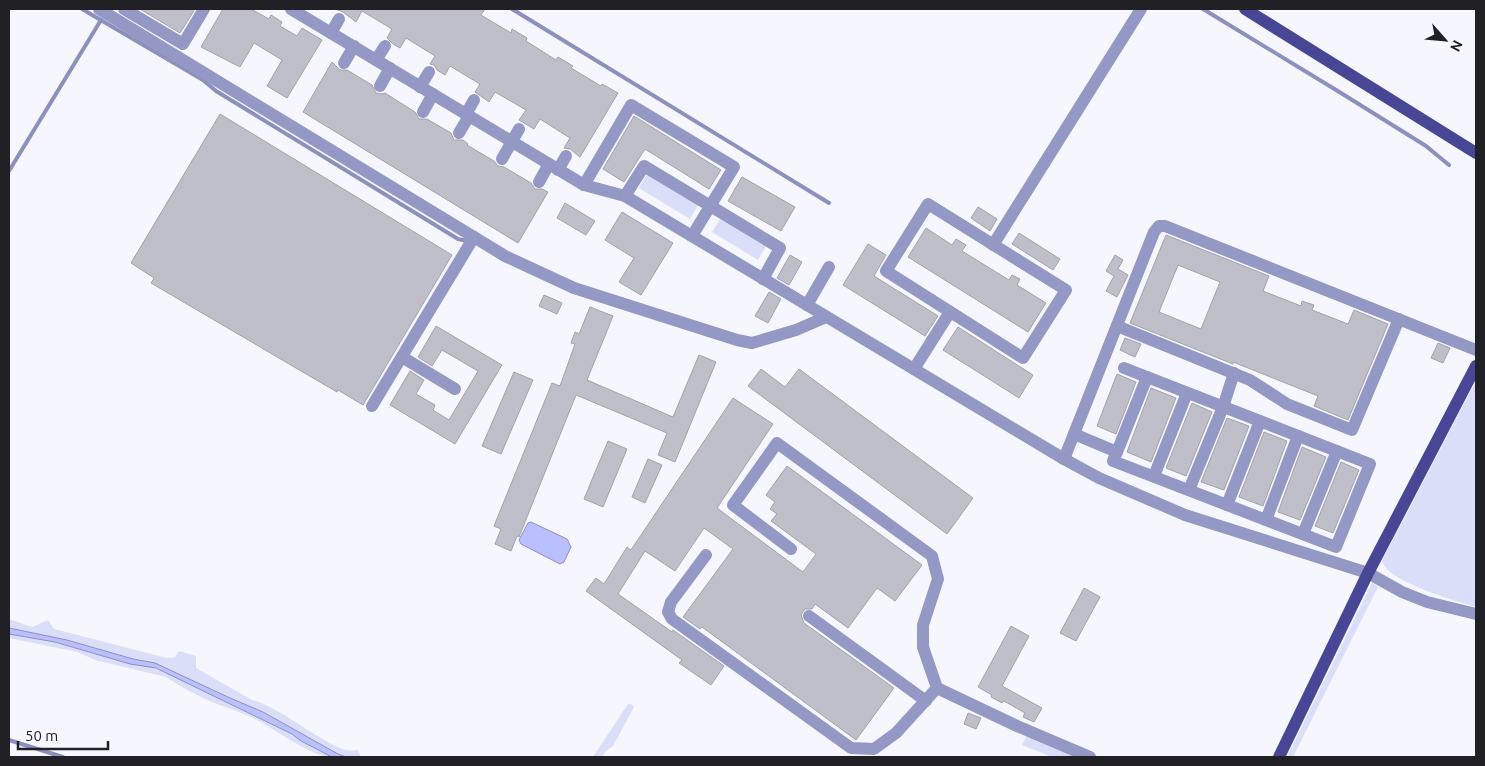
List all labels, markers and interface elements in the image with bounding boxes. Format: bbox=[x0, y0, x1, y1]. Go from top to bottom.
north arrow bbox=[1420, 15, 1470, 65]
text: N bbox=[1447, 38, 1466, 54]
scale bar bbox=[18, 718, 108, 750]
text: 50 m bbox=[25, 727, 58, 744]

